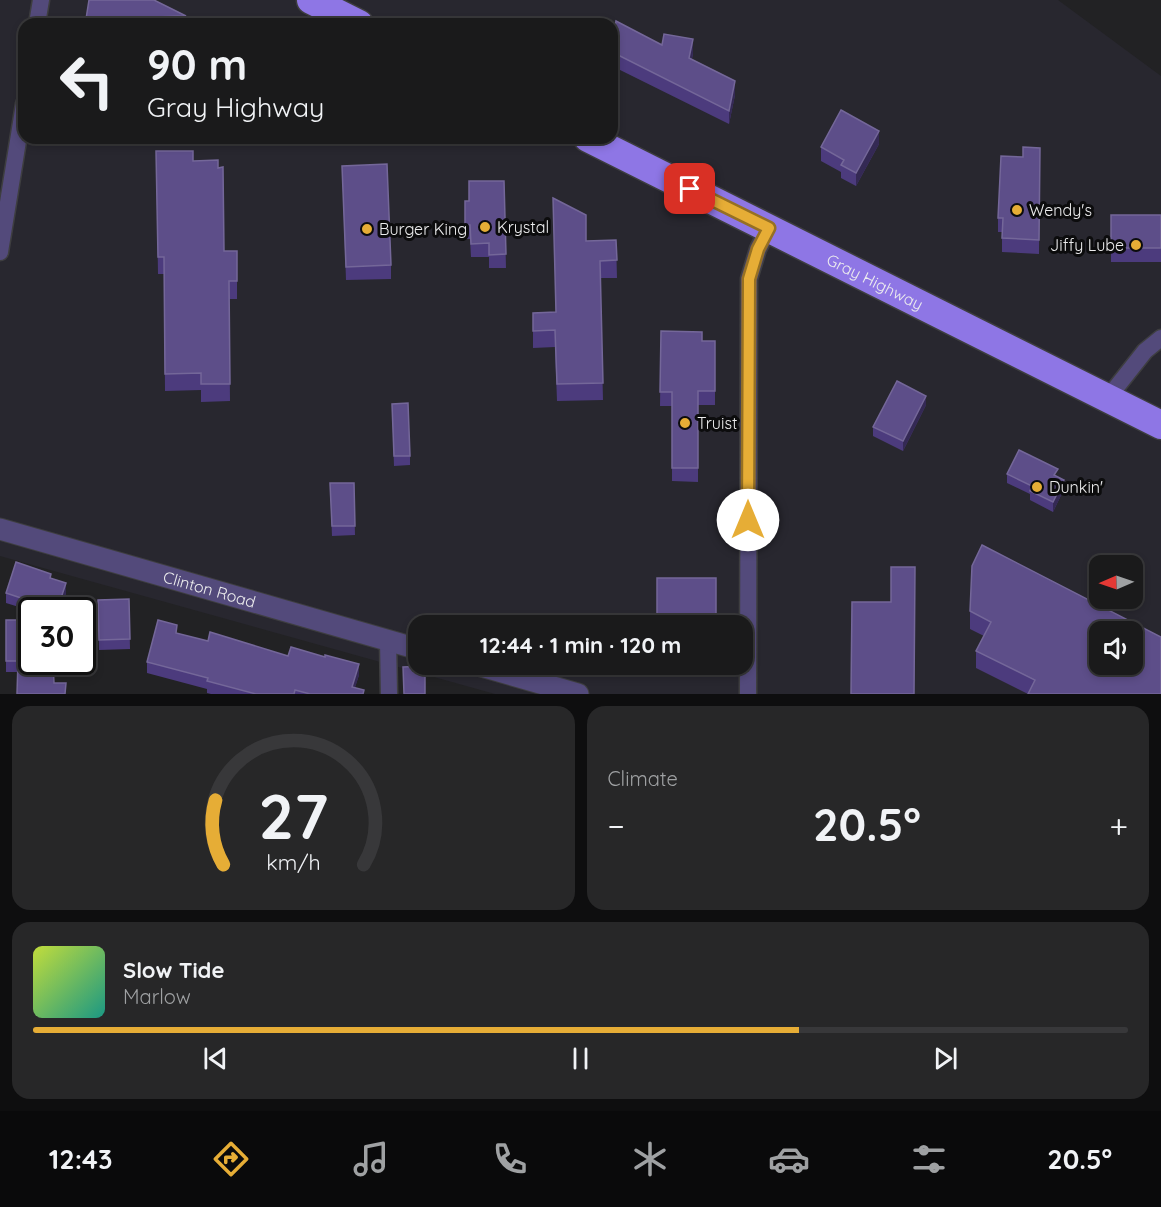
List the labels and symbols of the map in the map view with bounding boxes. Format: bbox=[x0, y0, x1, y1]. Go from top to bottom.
pin bbox=[664, 163, 715, 214]
place label: Wendy's bbox=[1029, 200, 1092, 220]
marker: Wendy's bbox=[1010, 203, 1024, 217]
place label: Krystal bbox=[497, 217, 549, 237]
place label: Burger King bbox=[379, 219, 467, 239]
marker: Krystal bbox=[478, 220, 492, 234]
marker: Burger King bbox=[360, 222, 374, 236]
place label: Jiffy Lube bbox=[1050, 235, 1124, 255]
marker: Jiffy Lube bbox=[1129, 238, 1143, 252]
street label: Gray Highway bbox=[823, 249, 927, 314]
place label: Truist bbox=[697, 413, 737, 433]
marker: Truist bbox=[678, 416, 692, 430]
place label: Dunkin' bbox=[1049, 477, 1103, 497]
marker: Dunkin' bbox=[1030, 480, 1044, 494]
position arrow bbox=[716, 488, 780, 552]
north arrow bbox=[1089, 555, 1143, 609]
street label: Clinton Road bbox=[161, 566, 258, 612]
speed limit sign: 30 bbox=[18, 597, 96, 675]

